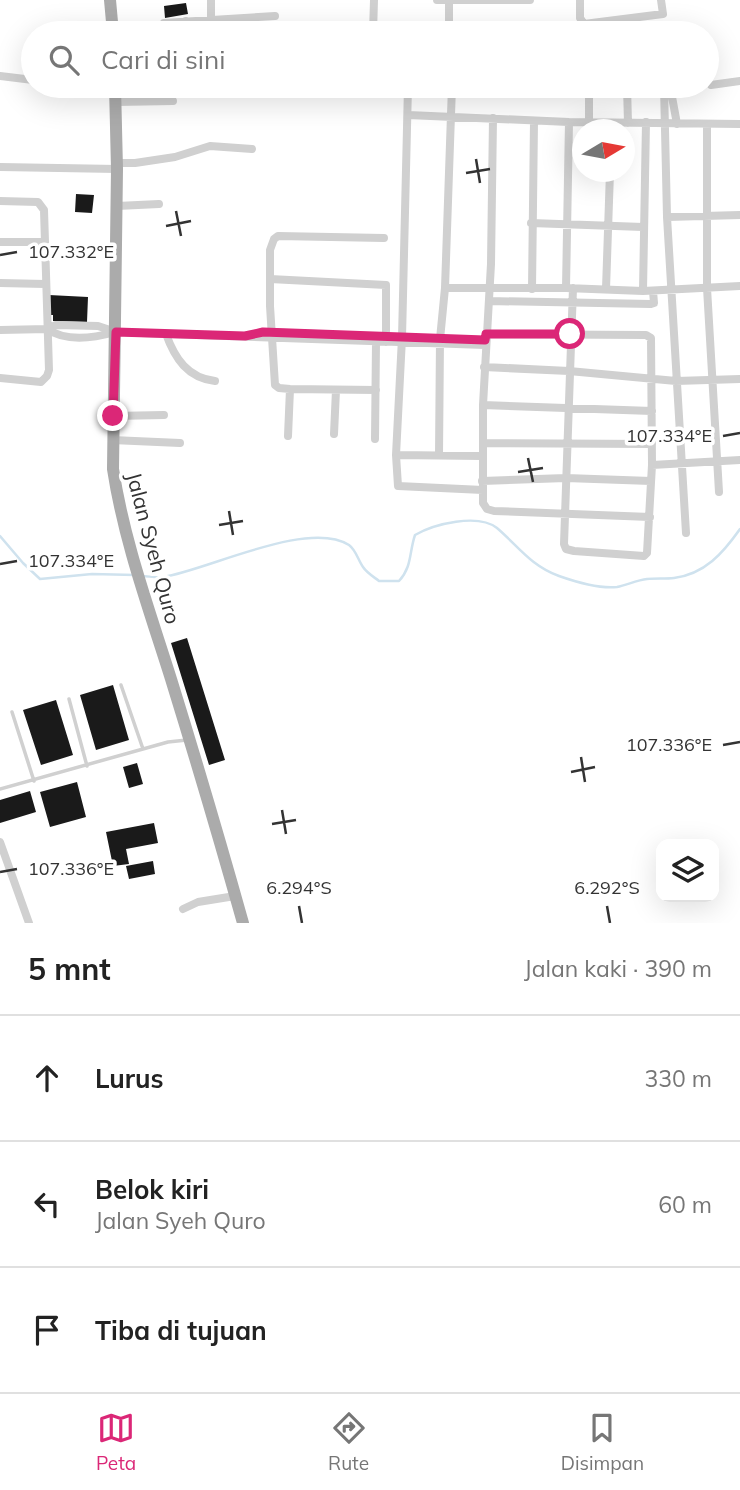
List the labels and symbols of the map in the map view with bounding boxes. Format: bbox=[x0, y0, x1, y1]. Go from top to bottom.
north arrow bbox=[572, 119, 635, 182]
text: 107.332°E bbox=[28, 240, 114, 263]
route start bbox=[554, 318, 585, 349]
route end bbox=[97, 400, 128, 431]
text: 107.334°E bbox=[626, 424, 712, 447]
street label: Jalan Syeh Quro bbox=[121, 469, 187, 627]
text: 107.334°E bbox=[28, 549, 114, 572]
text: 107.336°E bbox=[626, 733, 712, 756]
text: 107.336°E bbox=[28, 857, 114, 880]
text: 6.294°S bbox=[266, 876, 332, 899]
text: 6.292°S bbox=[574, 876, 640, 899]

